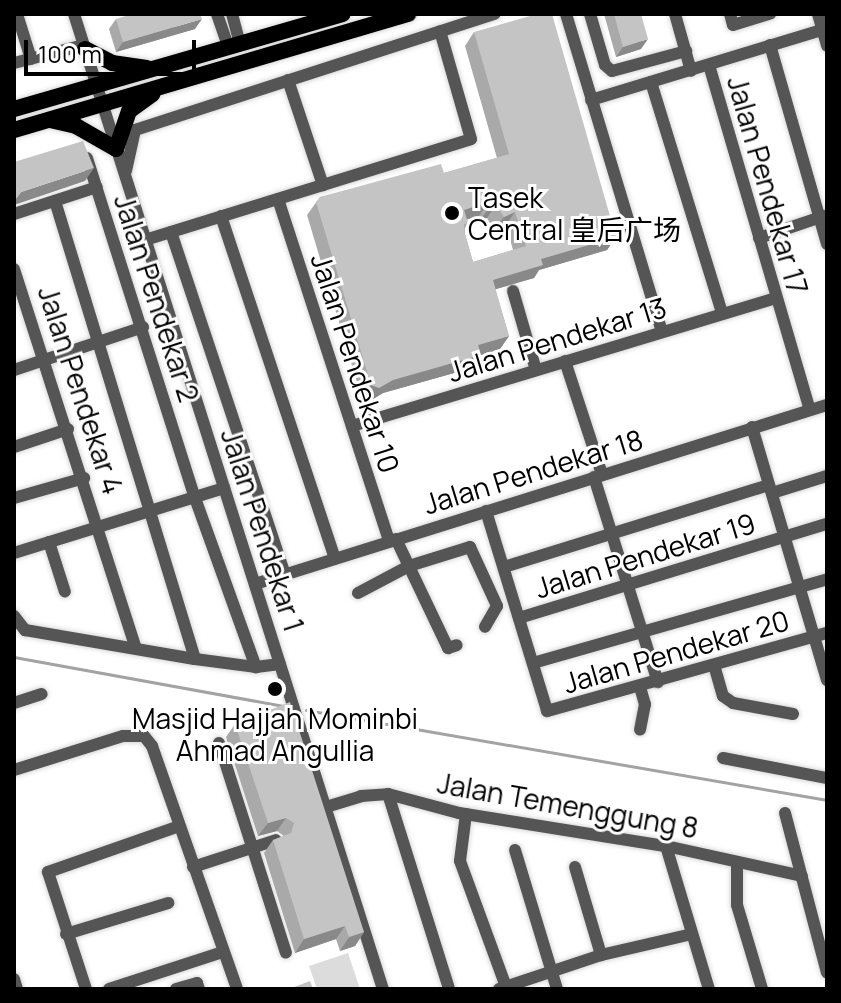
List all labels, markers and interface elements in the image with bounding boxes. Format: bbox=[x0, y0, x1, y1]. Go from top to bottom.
scale bar bbox=[28, 24, 200, 74]
text: 100 m bbox=[38, 37, 102, 70]
street label: Jalan Pendekar 17 bbox=[721, 72, 815, 298]
place label: Tasek Central 皇后广场 bbox=[468, 180, 681, 246]
street label: Jalan Pendekar 2 bbox=[108, 190, 206, 406]
marker: Tasek Central 皇后广场 bbox=[443, 204, 461, 222]
street label: Jalan Pendekar 10 bbox=[305, 249, 407, 477]
street label: Jalan Pendekar 4 bbox=[32, 282, 130, 498]
street label: Jalan Pendekar 13 bbox=[444, 290, 670, 388]
street label: Jalan Pendekar 18 bbox=[419, 422, 647, 520]
street label: Jalan Pendekar 1 bbox=[214, 424, 312, 636]
street label: Jalan Pendekar 19 bbox=[531, 506, 759, 604]
street label: Jalan Pendekar 20 bbox=[559, 603, 793, 699]
marker: Masjid Hajjah Mominbi Ahmad Angullia bbox=[266, 680, 284, 698]
place label: Masjid Hajjah Mominbi Ahmad Angullia bbox=[132, 701, 418, 767]
street label: Jalan Temenggung 8 bbox=[435, 766, 701, 844]

